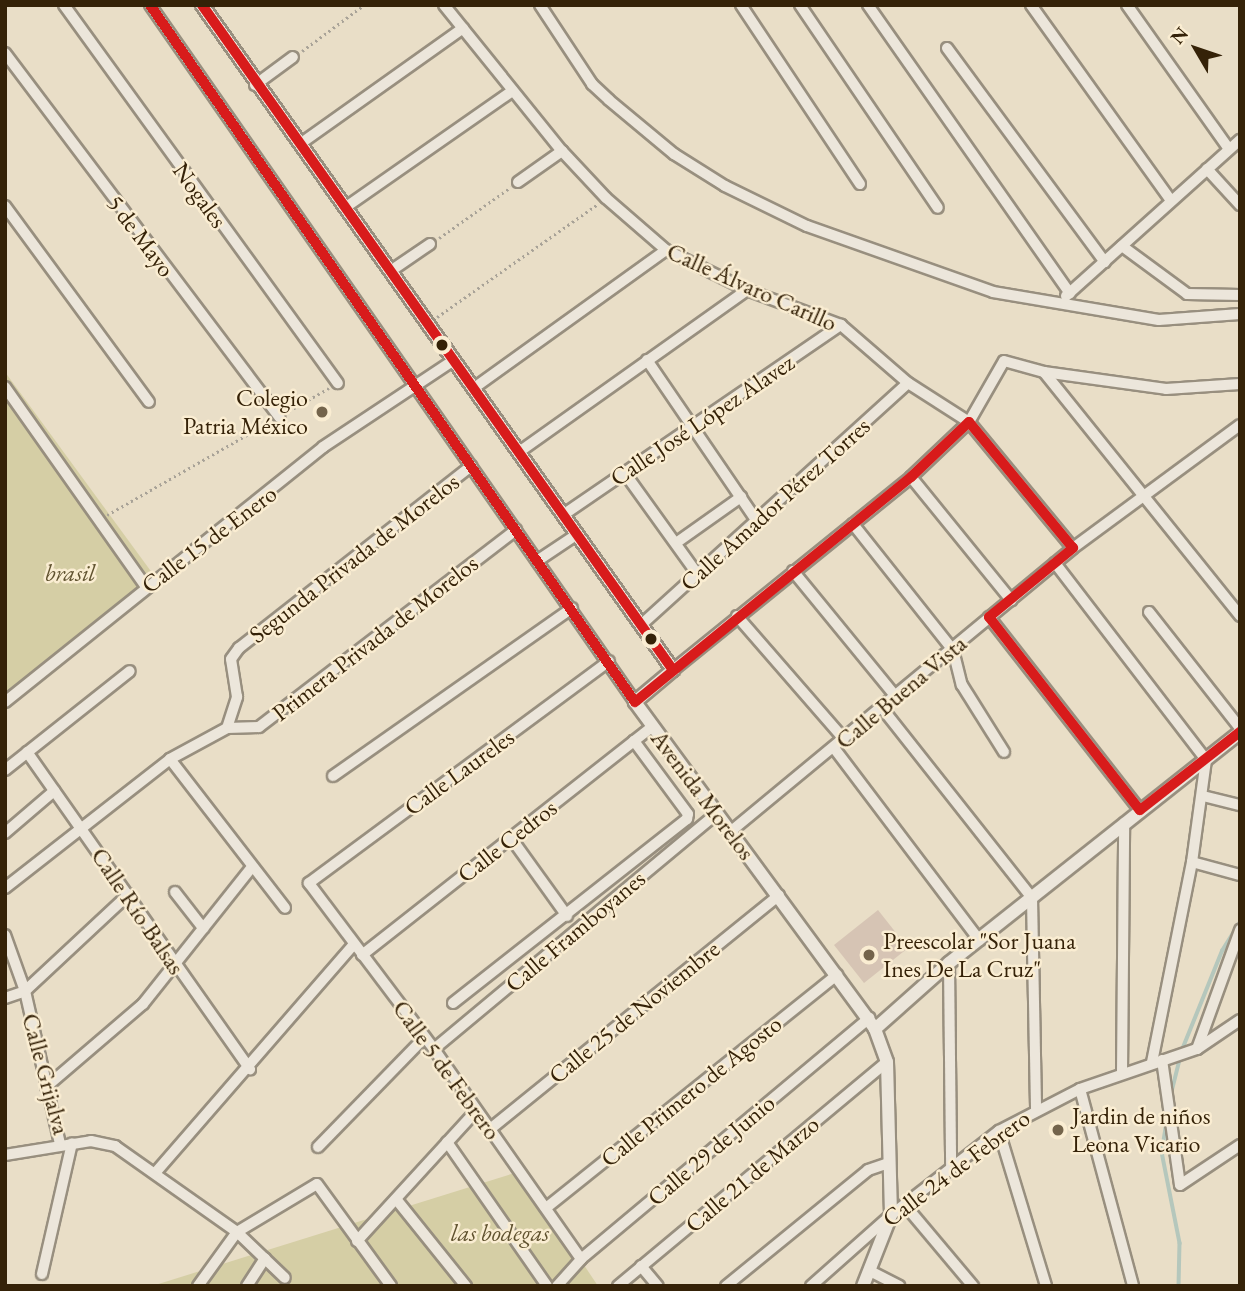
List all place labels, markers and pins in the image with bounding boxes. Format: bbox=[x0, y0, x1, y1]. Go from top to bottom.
unlabelled marker bbox=[435, 338, 449, 352]
place label: Colegio Patria México bbox=[183, 384, 308, 440]
marker: Colegio Patria México bbox=[314, 404, 330, 420]
unlabelled marker bbox=[644, 632, 658, 646]
place label: Preescolar "Sor Juana Ines De La Cruz" bbox=[883, 927, 1076, 983]
marker: Preescolar "Sor Juana Ines De La Cruz" bbox=[861, 947, 877, 963]
place label: Jardin de niños Leona Vicario bbox=[1072, 1102, 1210, 1158]
marker: Jardin de niños Leona Vicario bbox=[1050, 1122, 1066, 1138]

